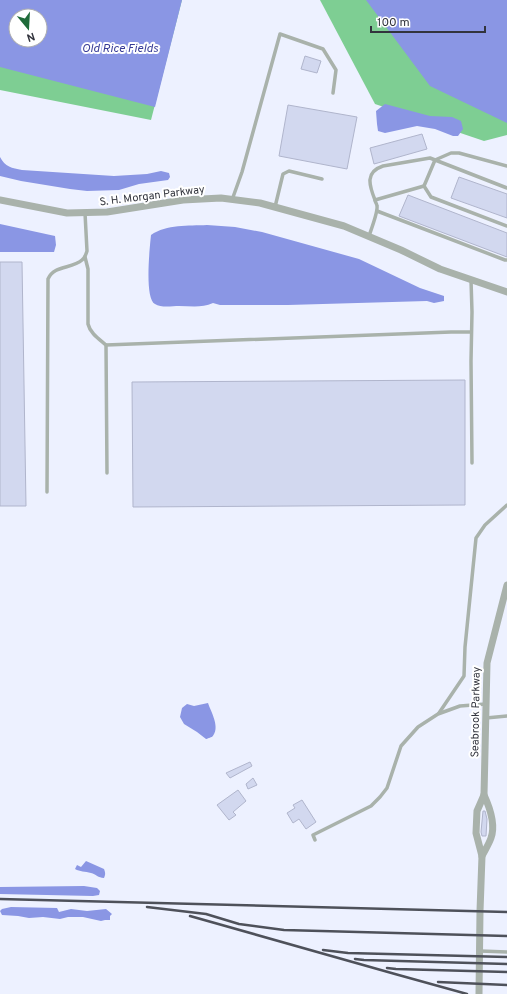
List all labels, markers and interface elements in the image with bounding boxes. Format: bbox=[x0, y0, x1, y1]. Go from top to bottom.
north arrow bbox=[8, 8, 48, 48]
scale bar bbox=[371, 8, 485, 34]
text: 100 m bbox=[377, 15, 410, 31]
text: N bbox=[25, 29, 37, 44]
water label: Old Rice Fields bbox=[82, 41, 159, 57]
street label: S. H. Morgan Parkway bbox=[99, 183, 206, 209]
street label: Seabrook Parkway bbox=[468, 666, 484, 758]

